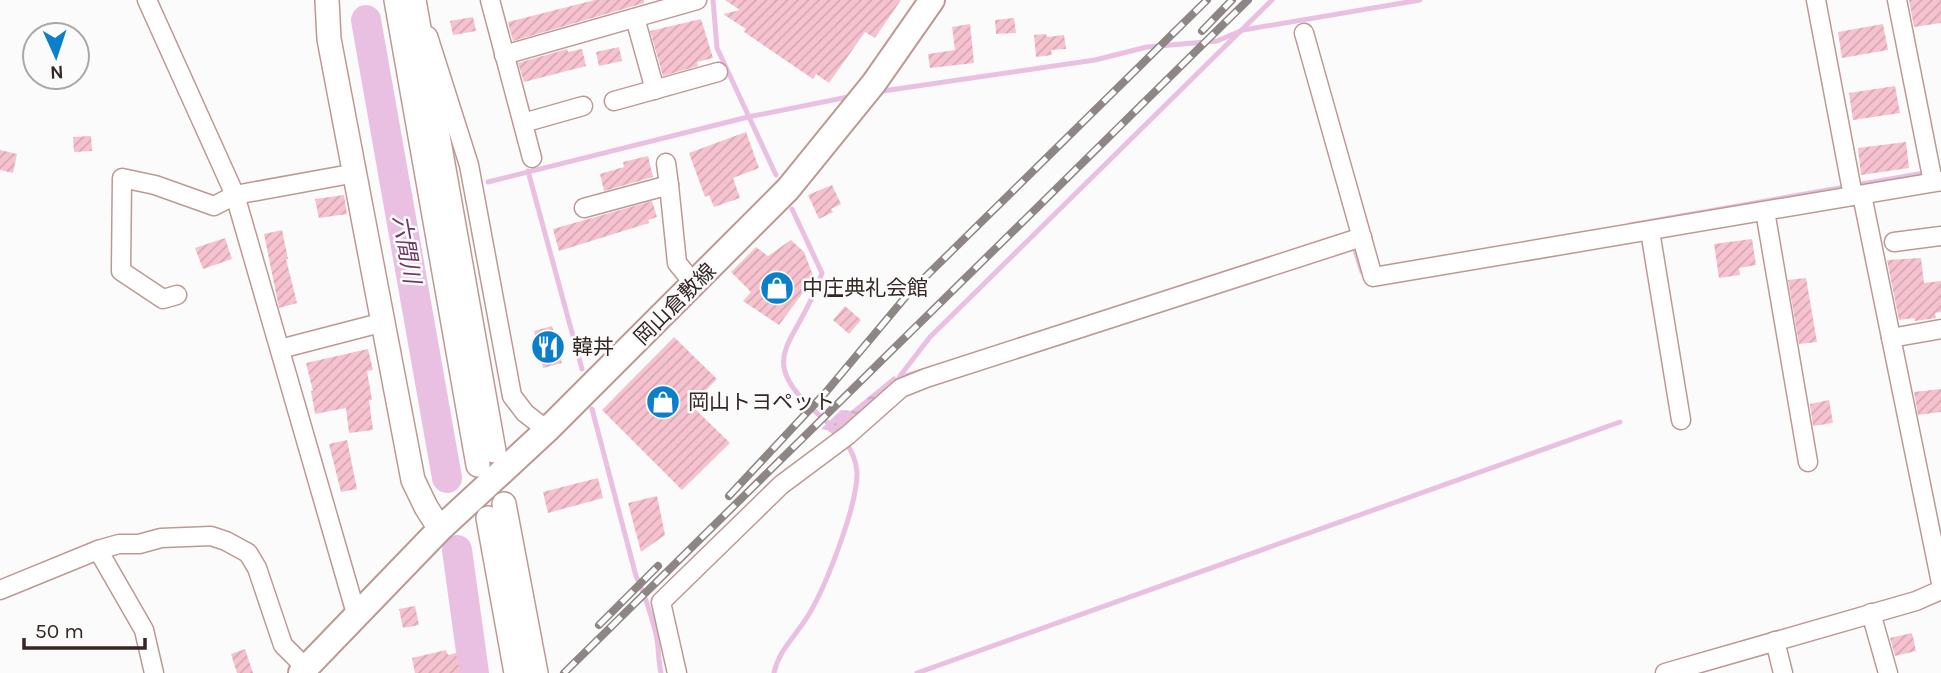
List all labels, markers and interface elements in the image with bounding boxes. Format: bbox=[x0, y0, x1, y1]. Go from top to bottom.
north arrow bbox=[21, 21, 91, 91]
text: N bbox=[49, 61, 64, 83]
water label: 六間川 bbox=[387, 213, 426, 288]
street label: 岡山倉敷線 bbox=[629, 258, 721, 350]
shop icon: 中庄典礼会館 bbox=[758, 269, 796, 307]
place label: 中庄典礼会館 bbox=[802, 276, 928, 300]
restaurant icon: 韓丼 bbox=[529, 328, 567, 366]
place label: 韓丼 bbox=[572, 335, 614, 359]
shop icon: 岡山トヨペット bbox=[644, 383, 682, 421]
place label: 岡山トヨペット bbox=[688, 390, 835, 414]
scale bar bbox=[24, 606, 145, 650]
text: 50 m bbox=[35, 619, 84, 643]

